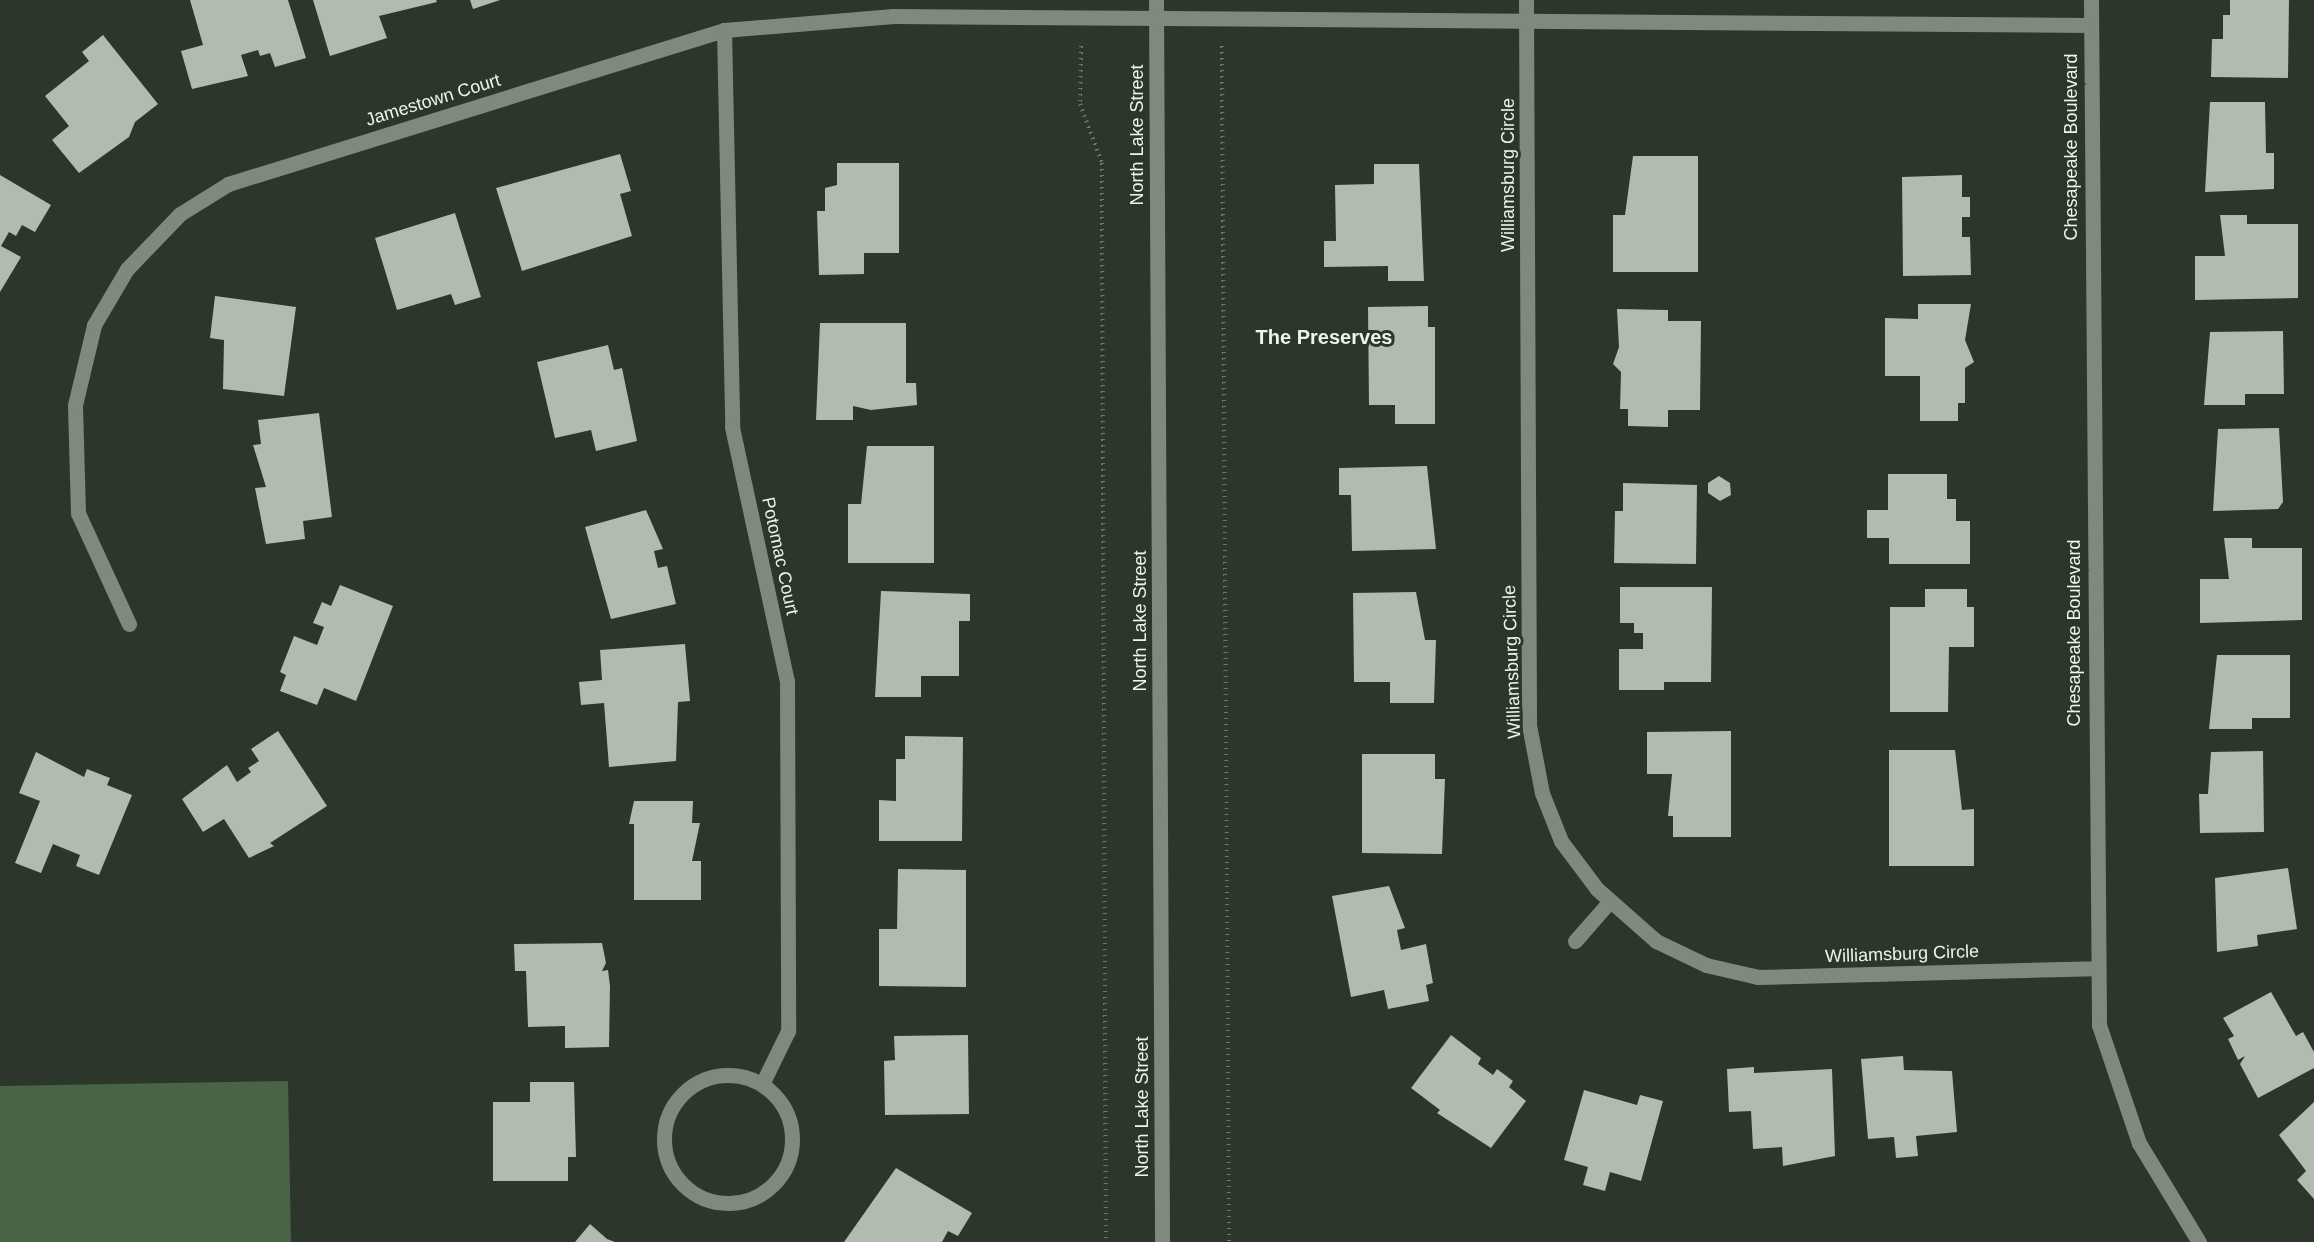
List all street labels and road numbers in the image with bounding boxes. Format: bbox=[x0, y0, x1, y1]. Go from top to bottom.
street label: Chesapeake Boulevard bbox=[2060, 53, 2082, 241]
street label: North Lake Street bbox=[1126, 64, 1148, 206]
street label: Jamestown Court bbox=[363, 69, 503, 131]
street label: Williamsburg Circle bbox=[1497, 98, 1519, 252]
street label: Potomac Court bbox=[757, 495, 803, 617]
street label: Chesapeake Boulevard bbox=[2063, 539, 2085, 727]
street label: North Lake Street bbox=[1129, 550, 1151, 692]
street label: Williamsburg Circle bbox=[1499, 585, 1525, 739]
street label: Williamsburg Circle bbox=[1825, 941, 1979, 967]
street label: North Lake Street bbox=[1131, 1036, 1153, 1178]

